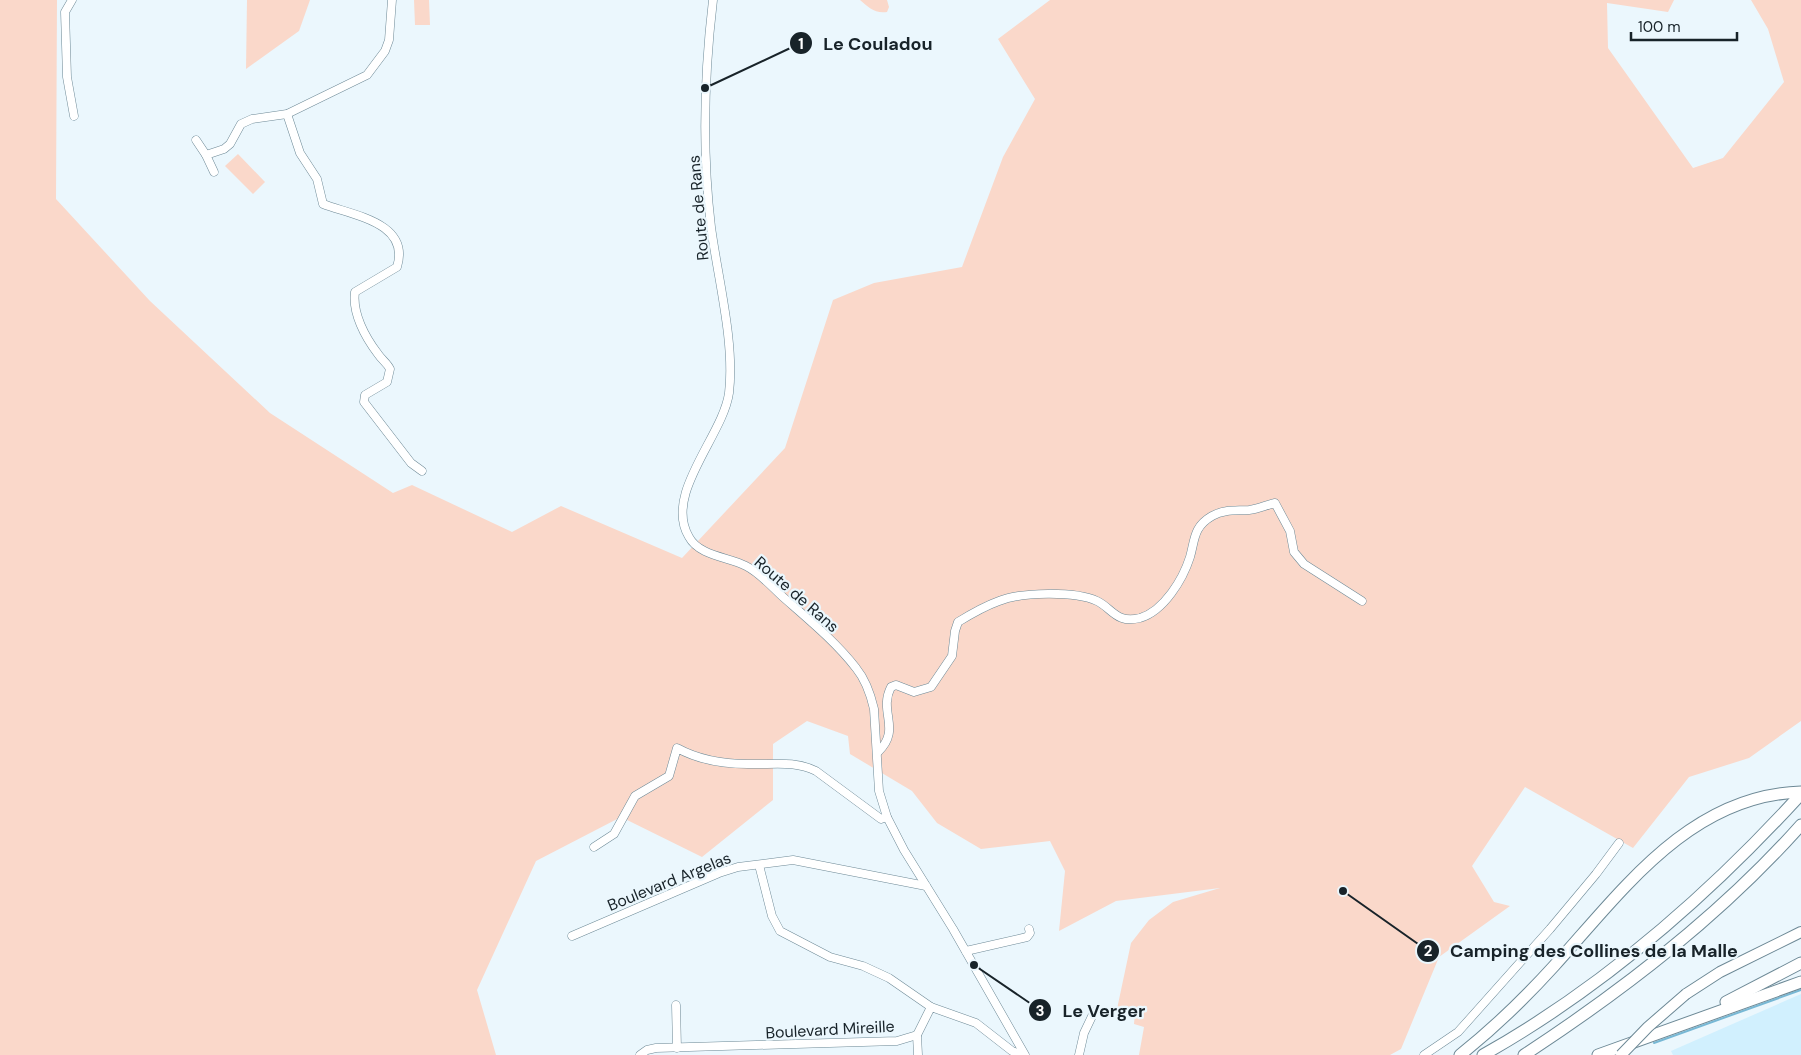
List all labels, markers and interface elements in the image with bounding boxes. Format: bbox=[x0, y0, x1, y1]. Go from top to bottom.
scale bar bbox=[1631, 10, 1737, 42]
text: 100 m bbox=[1638, 17, 1681, 37]
callout: Le Couladou bbox=[789, 27, 943, 60]
text: Le Couladou bbox=[823, 32, 933, 56]
text: 1 bbox=[798, 34, 804, 54]
street label: Route de Rans bbox=[683, 154, 714, 261]
street label: Route de Rans bbox=[750, 552, 843, 637]
street label: Boulevard Argelas bbox=[604, 847, 734, 916]
callout: Camping des Collines de la Malle bbox=[1415, 934, 1748, 967]
text: Camping des Collines de la Malle bbox=[1450, 939, 1738, 963]
text: 2 bbox=[1424, 941, 1433, 961]
callout: Le Verger bbox=[1028, 994, 1155, 1027]
text: Le Verger bbox=[1063, 999, 1145, 1023]
text: 3 bbox=[1035, 1001, 1045, 1021]
street label: Boulevard Mireille bbox=[765, 1016, 895, 1043]

